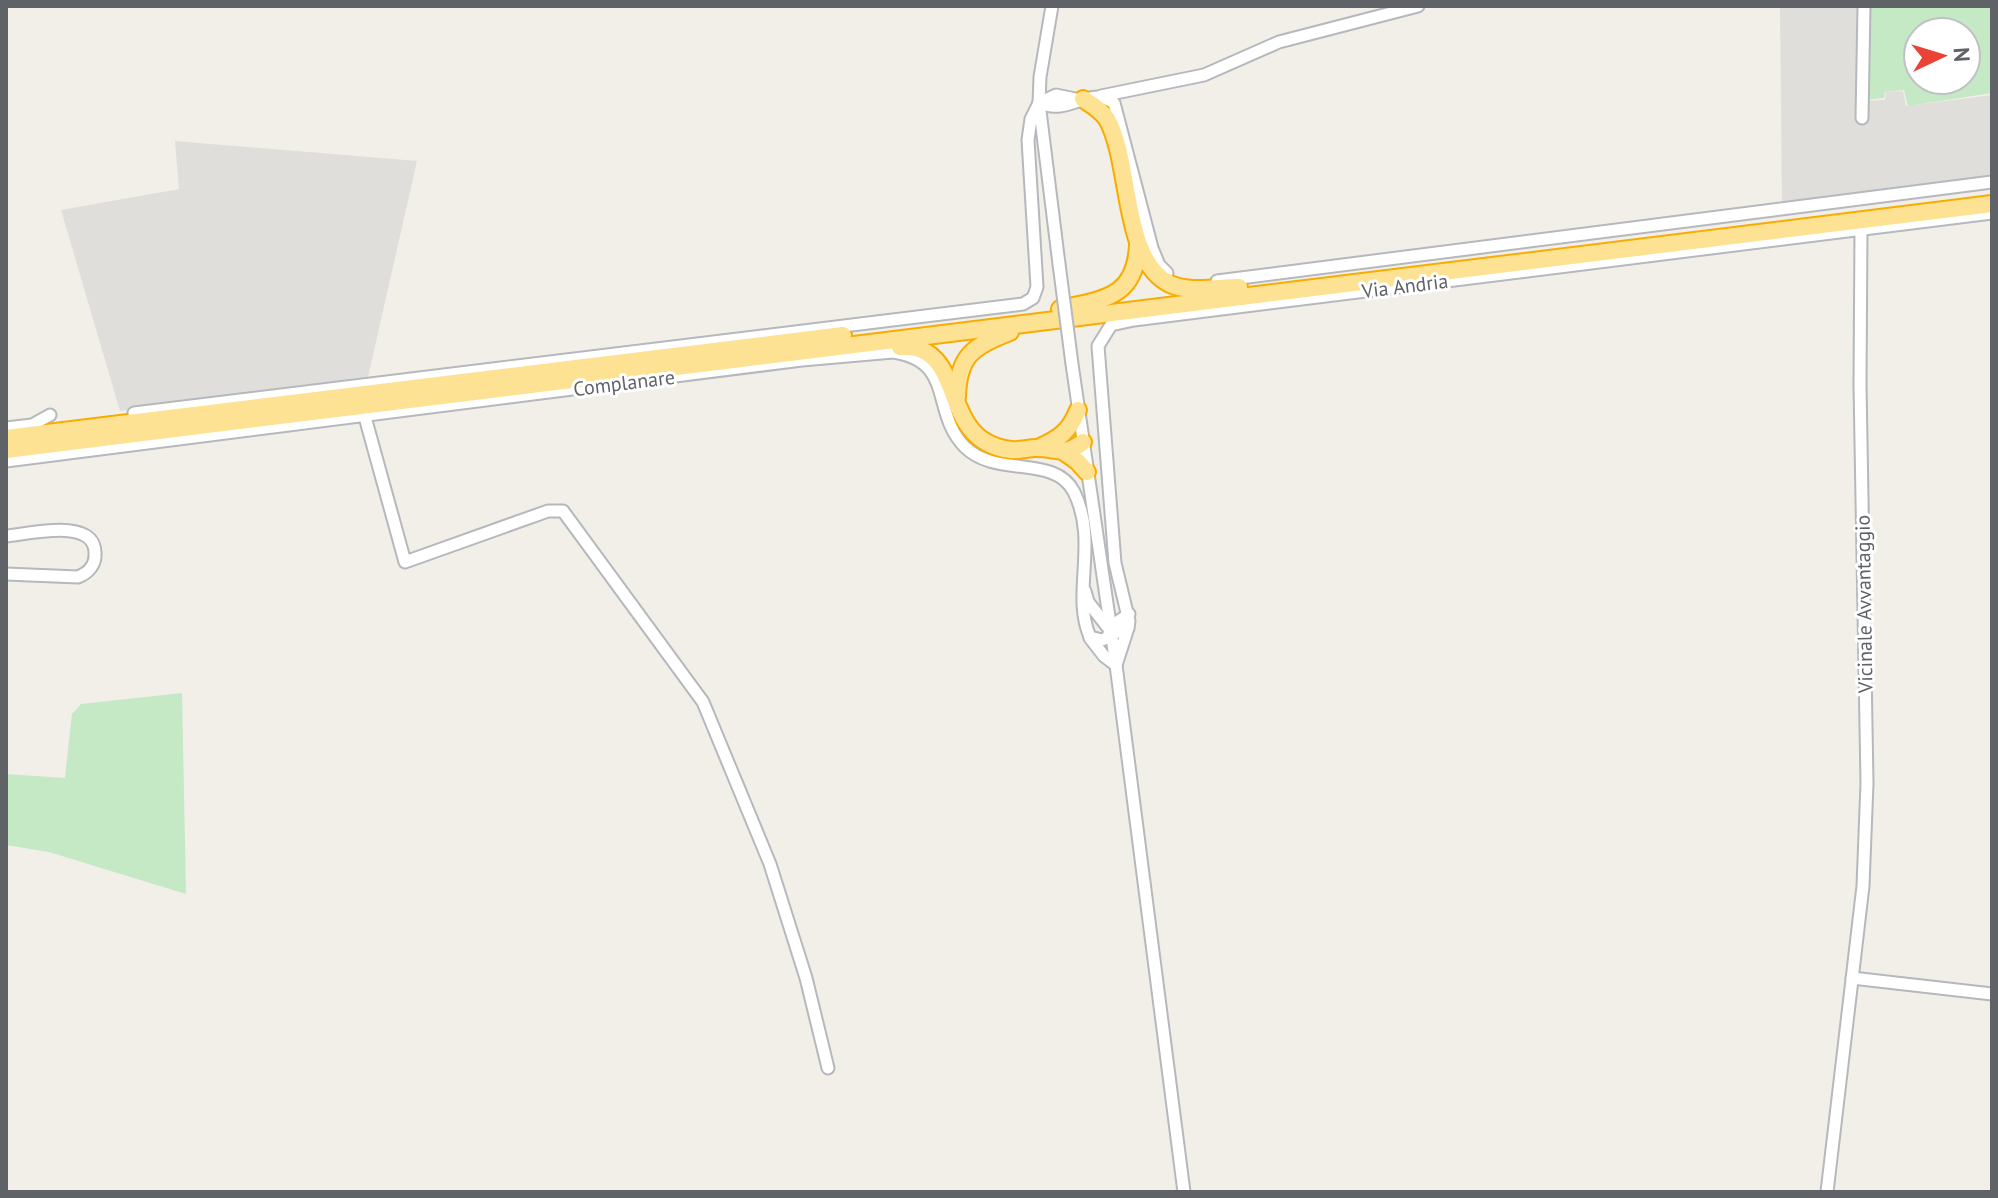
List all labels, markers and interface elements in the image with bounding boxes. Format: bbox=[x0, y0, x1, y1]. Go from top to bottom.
north arrow bbox=[1902, 16, 1982, 96]
text: N bbox=[1947, 46, 1976, 63]
street label: Via Andria bbox=[1359, 268, 1450, 304]
street label: Complanare bbox=[572, 364, 676, 402]
street label: Vicinale Avvantaggio bbox=[1849, 515, 1879, 694]

